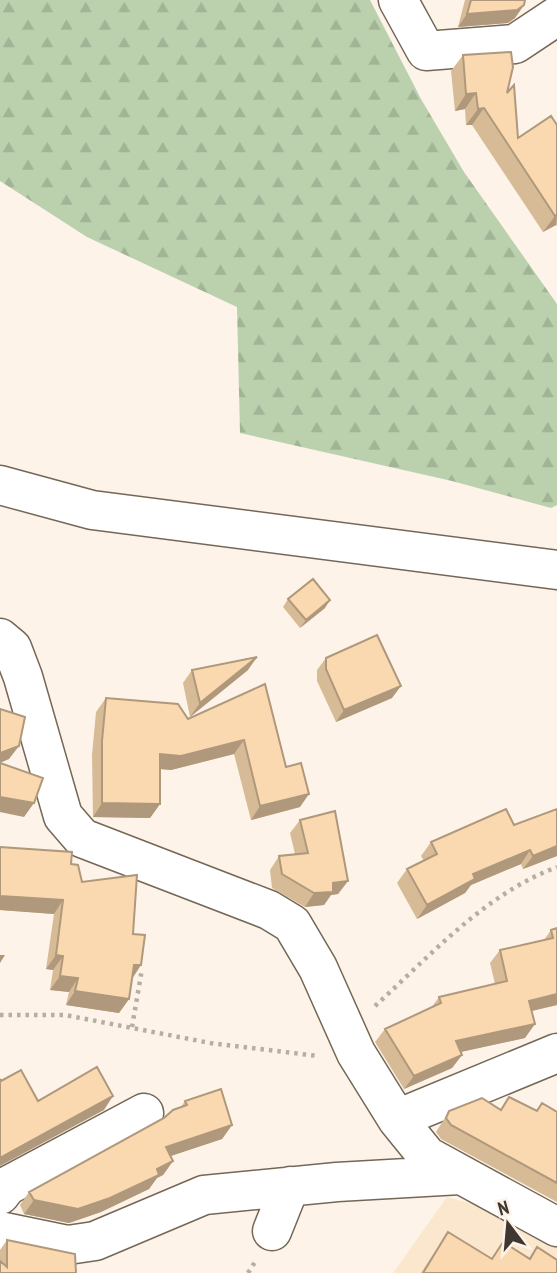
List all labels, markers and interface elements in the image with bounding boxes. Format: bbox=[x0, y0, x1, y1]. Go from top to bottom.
north arrow bbox=[473, 1189, 543, 1259]
text: N bbox=[495, 1195, 512, 1221]

